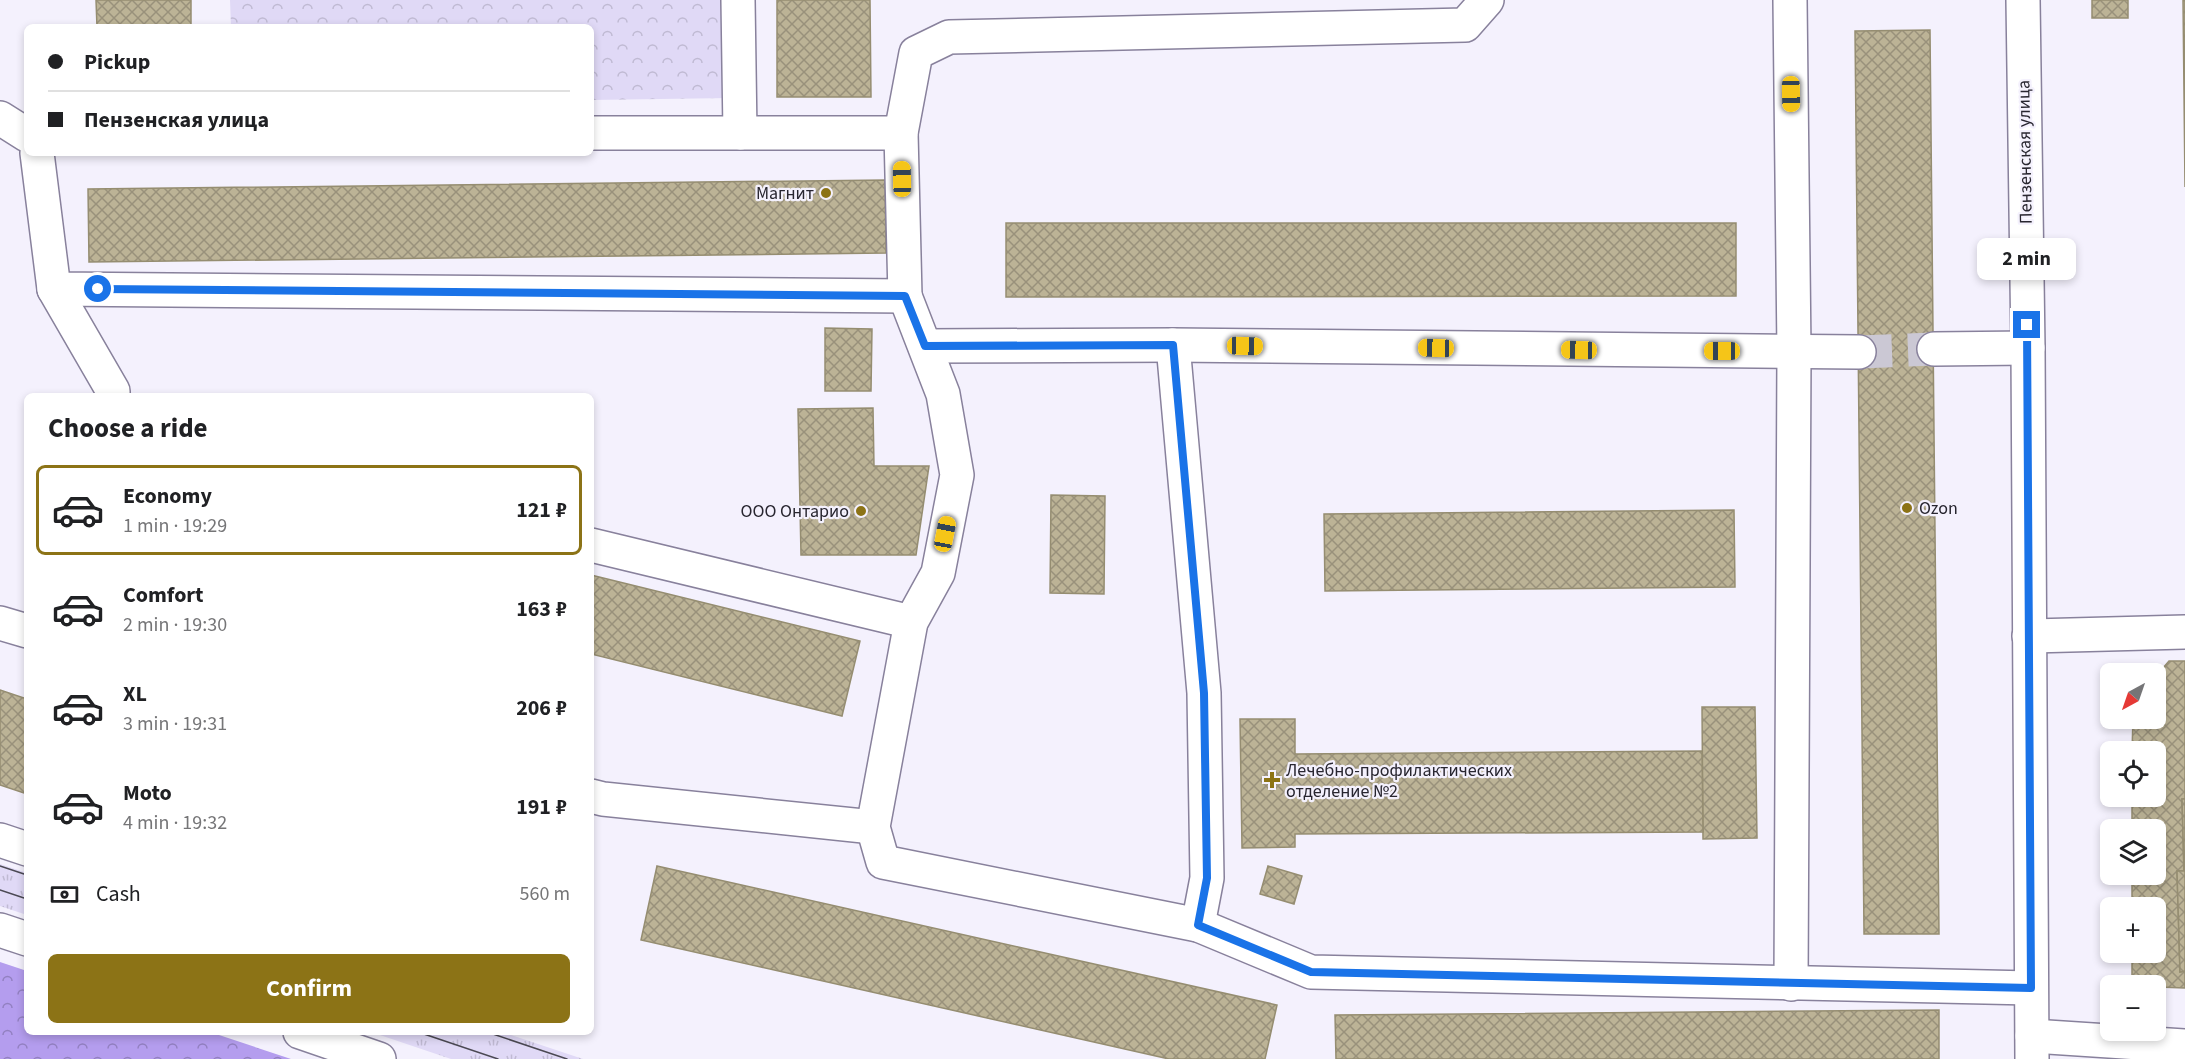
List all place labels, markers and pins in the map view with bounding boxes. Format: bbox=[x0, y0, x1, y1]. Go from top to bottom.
place label: Магнит bbox=[756, 181, 814, 206]
marker: Магнит bbox=[819, 186, 833, 200]
place label: Ozon bbox=[1919, 496, 1958, 521]
place label: ООО Онтарио bbox=[741, 499, 849, 524]
marker: Ozon bbox=[1900, 501, 1914, 515]
marker: ООО Онтарио bbox=[854, 504, 868, 518]
place label: Лечебно-профилактических отделение №2 bbox=[1286, 758, 1512, 804]
marker: Лечебно-профилактических отделение №2 bbox=[1263, 771, 1281, 789]

